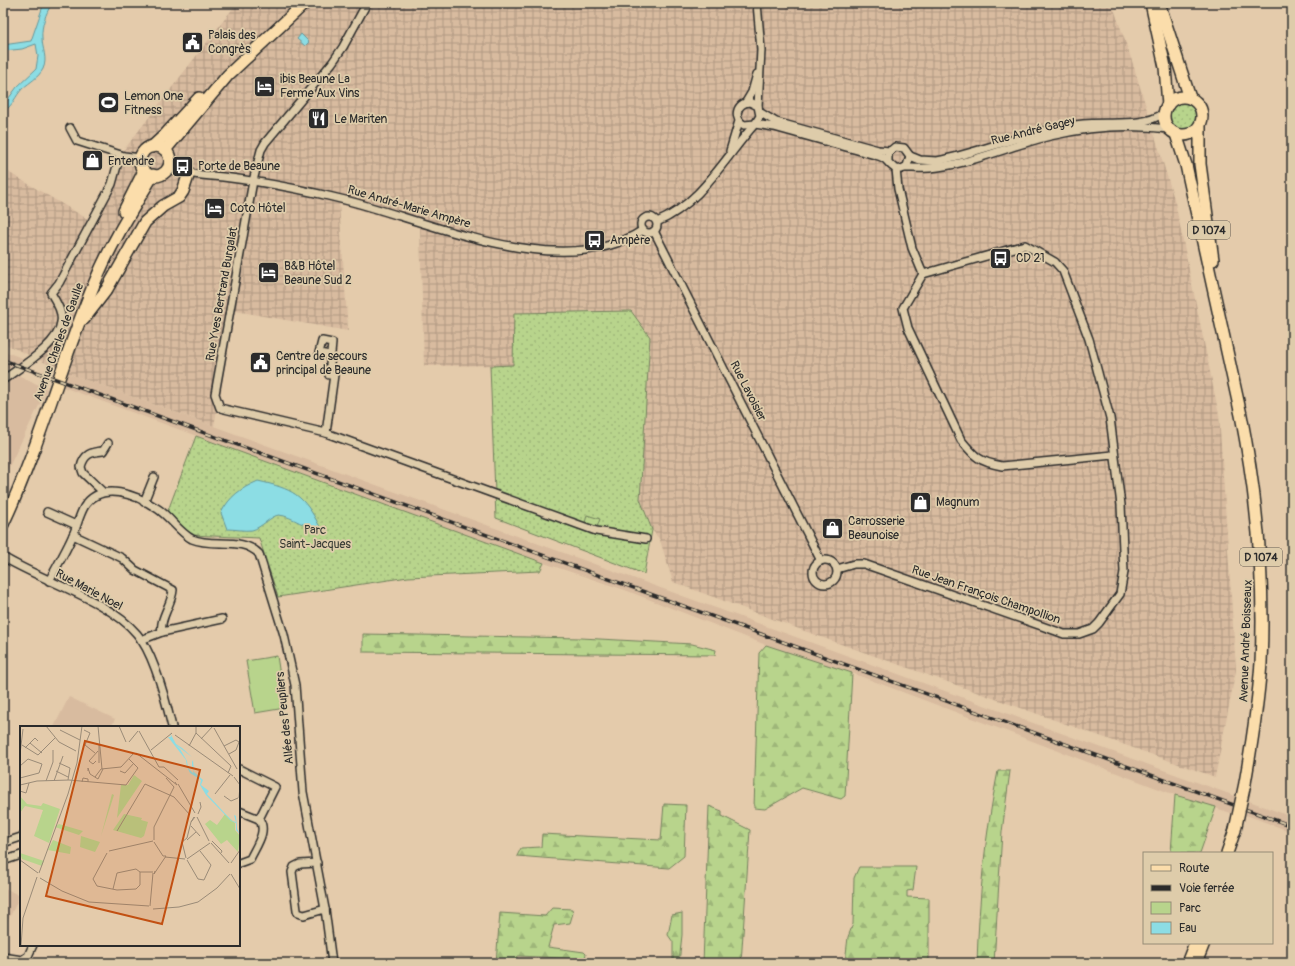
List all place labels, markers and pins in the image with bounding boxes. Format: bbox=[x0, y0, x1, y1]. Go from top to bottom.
place label: Palais des Congrès bbox=[208, 28, 256, 57]
public building icon: Palais des Congrès bbox=[179, 29, 205, 55]
place label: ibis Beaune La Ferme Aux Vins bbox=[280, 72, 360, 101]
hotel icon: ibis Beaune La Ferme Aux Vins bbox=[251, 73, 277, 99]
place label: Lemon One Fitness bbox=[124, 89, 183, 118]
sports icon: Lemon One Fitness bbox=[95, 90, 121, 116]
restaurant icon: Le Mariten bbox=[305, 106, 331, 132]
place label: Le Mariten bbox=[334, 112, 387, 127]
shop icon: Entendre bbox=[80, 148, 106, 174]
bus stop icon: Porte de Beaune bbox=[169, 153, 195, 179]
place label: Entendre bbox=[108, 154, 154, 169]
place label: Porte de Beaune bbox=[198, 159, 280, 174]
hotel icon: Coto Hôtel bbox=[201, 195, 227, 221]
place label: Coto Hôtel bbox=[230, 201, 286, 216]
bus stop icon: Ampère bbox=[582, 227, 608, 253]
place label: Ampère bbox=[610, 233, 650, 248]
bus stop icon: CD 21 bbox=[987, 245, 1013, 271]
place label: CD 21 bbox=[1016, 251, 1045, 266]
place label: B&B Hôtel Beaune Sud 2 bbox=[284, 259, 352, 288]
hotel icon: B&B Hôtel Beaune Sud 2 bbox=[255, 260, 281, 286]
place label: Centre de secours principal de Beaune bbox=[276, 349, 371, 378]
public building icon: Centre de secours principal de Beaune bbox=[247, 350, 273, 376]
shop icon: Magnum bbox=[907, 489, 933, 515]
place label: Magnum bbox=[936, 495, 980, 510]
place label: Carrosserie Beaunoise bbox=[848, 514, 905, 543]
shop icon: Carrosserie Beaunoise bbox=[820, 515, 846, 541]

